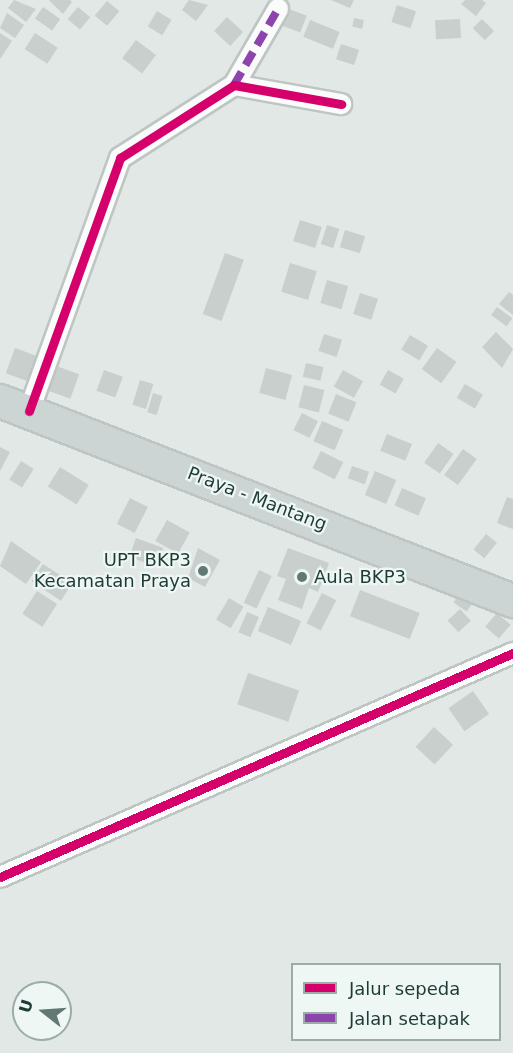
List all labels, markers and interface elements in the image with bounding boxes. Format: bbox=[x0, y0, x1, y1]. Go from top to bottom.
street label: Praya - Mantang bbox=[184, 462, 330, 536]
place label: UPT BKP3 Kecamatan Praya bbox=[34, 550, 191, 592]
marker: UPT BKP3 Kecamatan Praya bbox=[196, 564, 210, 578]
place label: Aula BKP3 bbox=[314, 566, 406, 588]
marker: Aula BKP3 bbox=[295, 570, 309, 584]
legend bbox=[291, 963, 501, 1041]
text: Jalur sepeda bbox=[349, 978, 460, 999]
north arrow bbox=[12, 981, 72, 1041]
text: U bbox=[15, 997, 37, 1015]
text: Jalan setapak bbox=[349, 1008, 470, 1029]

